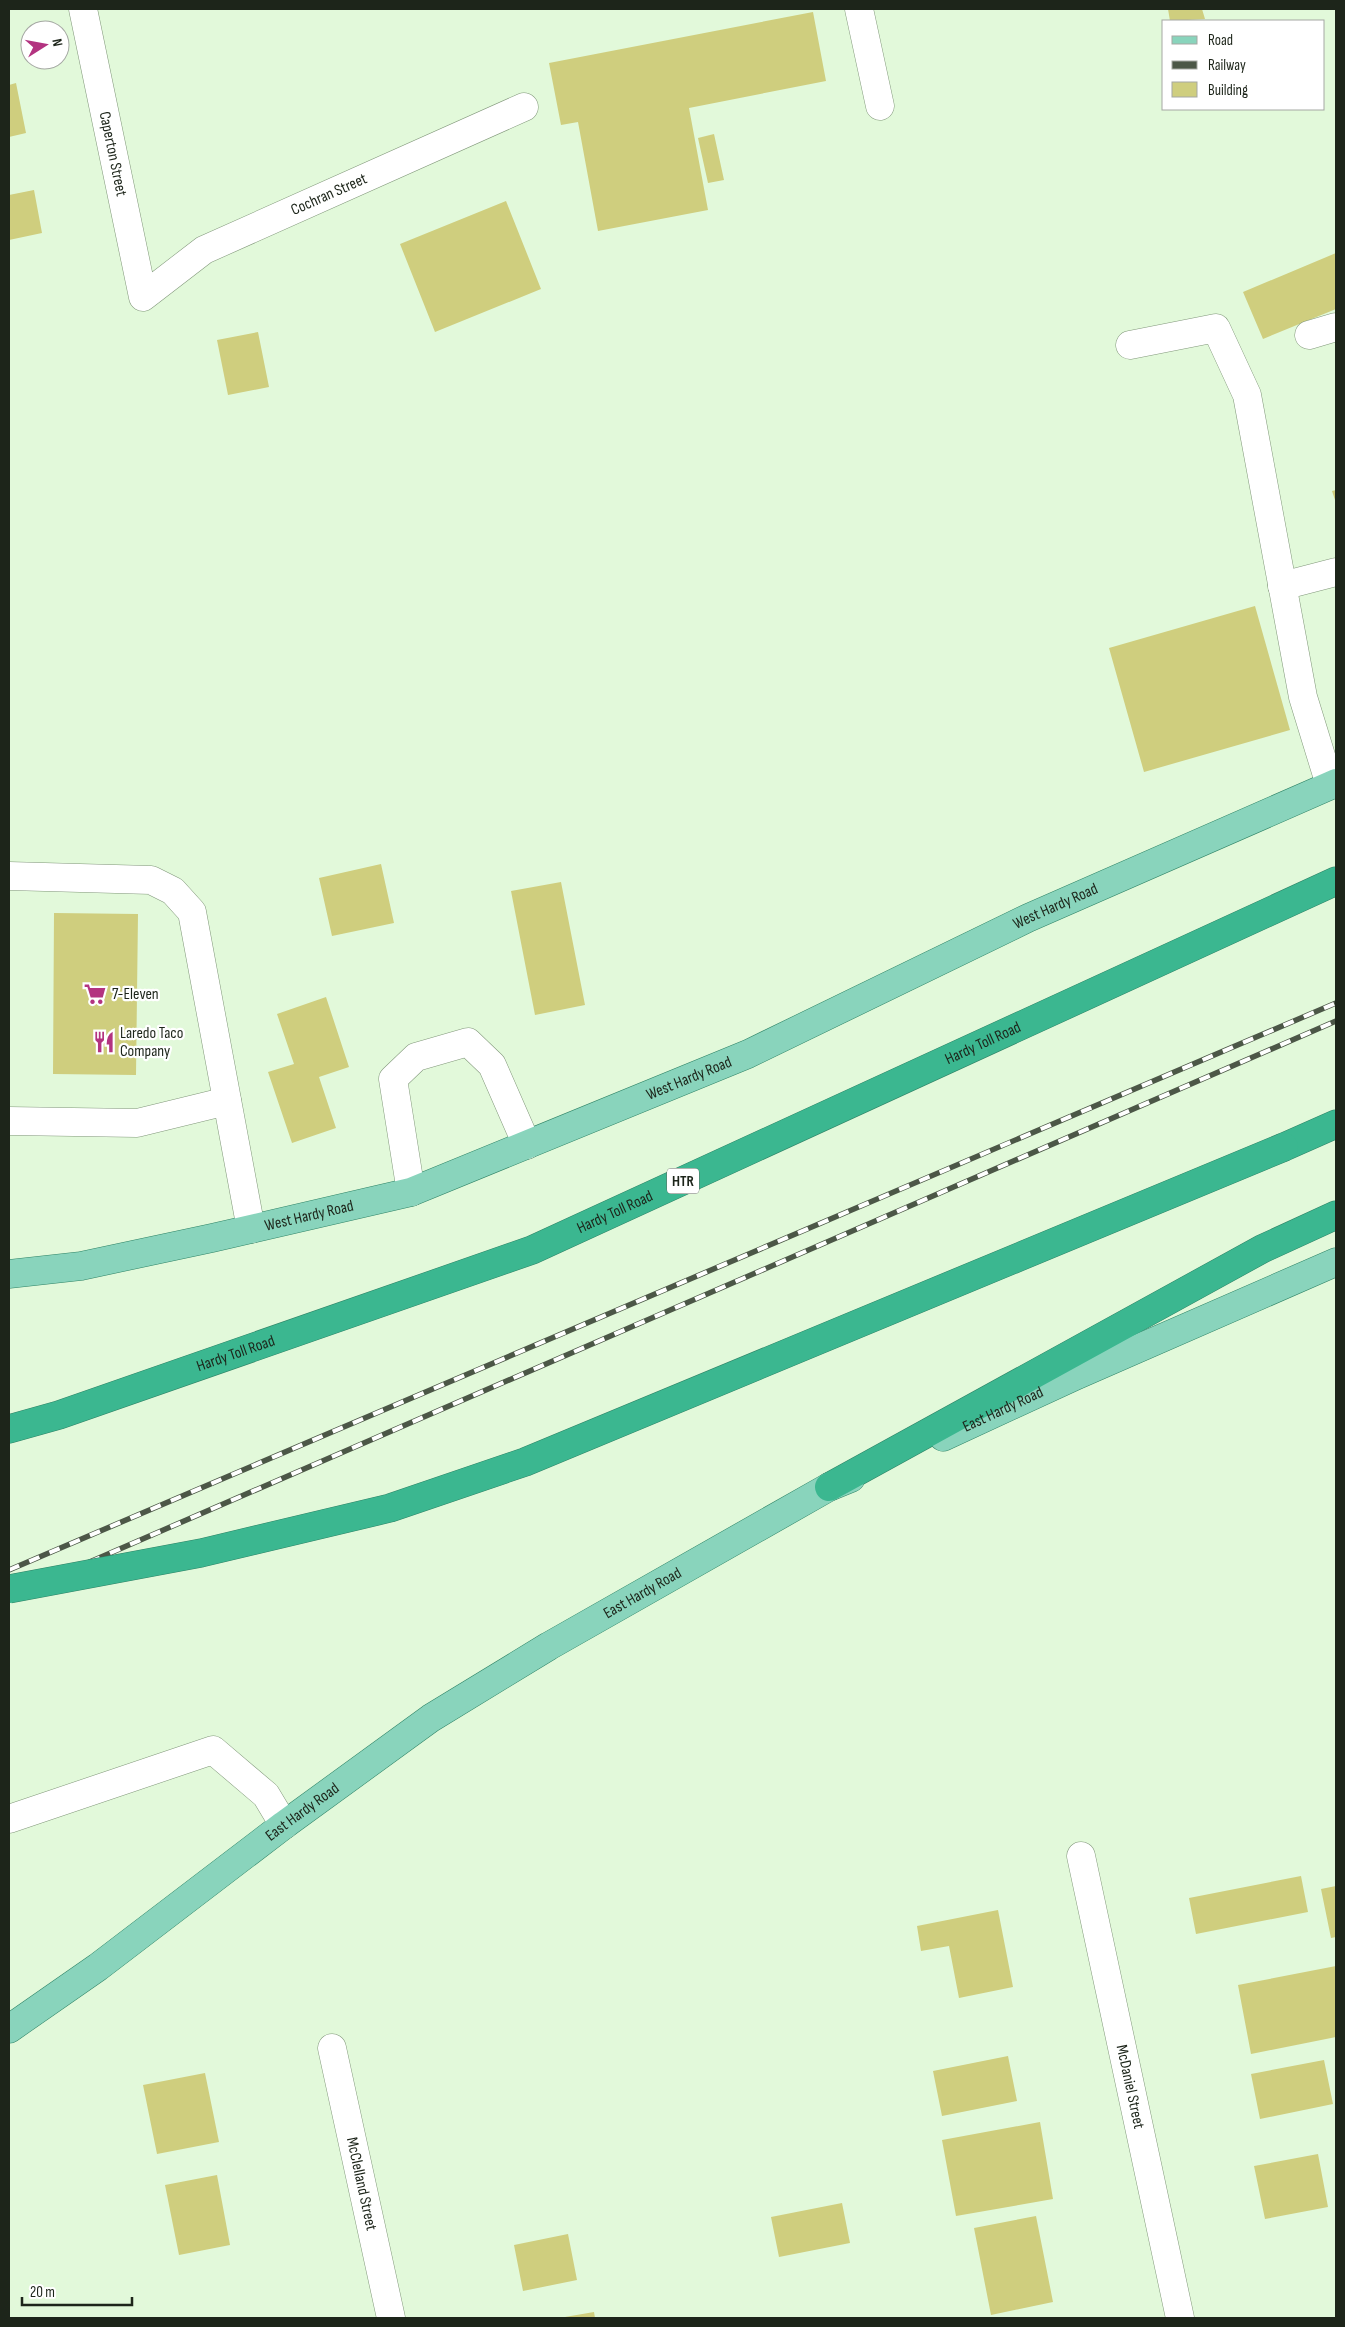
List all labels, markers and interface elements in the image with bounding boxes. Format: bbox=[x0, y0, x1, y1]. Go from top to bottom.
north arrow bbox=[20, 20, 70, 70]
legend bbox=[1162, 20, 1325, 110]
text: Road bbox=[1208, 31, 1233, 50]
text: N bbox=[48, 37, 66, 48]
text: Railway bbox=[1208, 56, 1246, 75]
text: Building bbox=[1208, 81, 1248, 100]
street label: Caperton Street bbox=[95, 110, 131, 198]
street label: Cochran Street bbox=[288, 169, 370, 219]
street label: West Hardy Road bbox=[1010, 879, 1101, 933]
supermarket icon: 7-Eleven bbox=[82, 981, 108, 1007]
place label: 7-Eleven bbox=[112, 985, 159, 1004]
street label: Hardy Toll Road bbox=[942, 1017, 1024, 1069]
place label: Laredo Taco Company bbox=[120, 1024, 183, 1061]
restaurant icon: Laredo Taco Company bbox=[91, 1029, 117, 1055]
street label: West Hardy Road bbox=[643, 1052, 734, 1104]
road number: HTR bbox=[667, 1168, 699, 1194]
street label: Hardy Toll Road bbox=[574, 1186, 656, 1238]
street label: West Hardy Road bbox=[263, 1196, 355, 1235]
street label: Hardy Toll Road bbox=[194, 1331, 277, 1376]
street label: East Hardy Road bbox=[960, 1383, 1046, 1436]
street label: East Hardy Road bbox=[600, 1563, 685, 1623]
street label: East Hardy Road bbox=[262, 1779, 343, 1845]
street label: McDaniel Street bbox=[1112, 2043, 1149, 2131]
street label: McClelland Street bbox=[342, 2135, 381, 2232]
scale bar bbox=[22, 2274, 132, 2306]
text: 20 m bbox=[30, 2283, 55, 2302]

